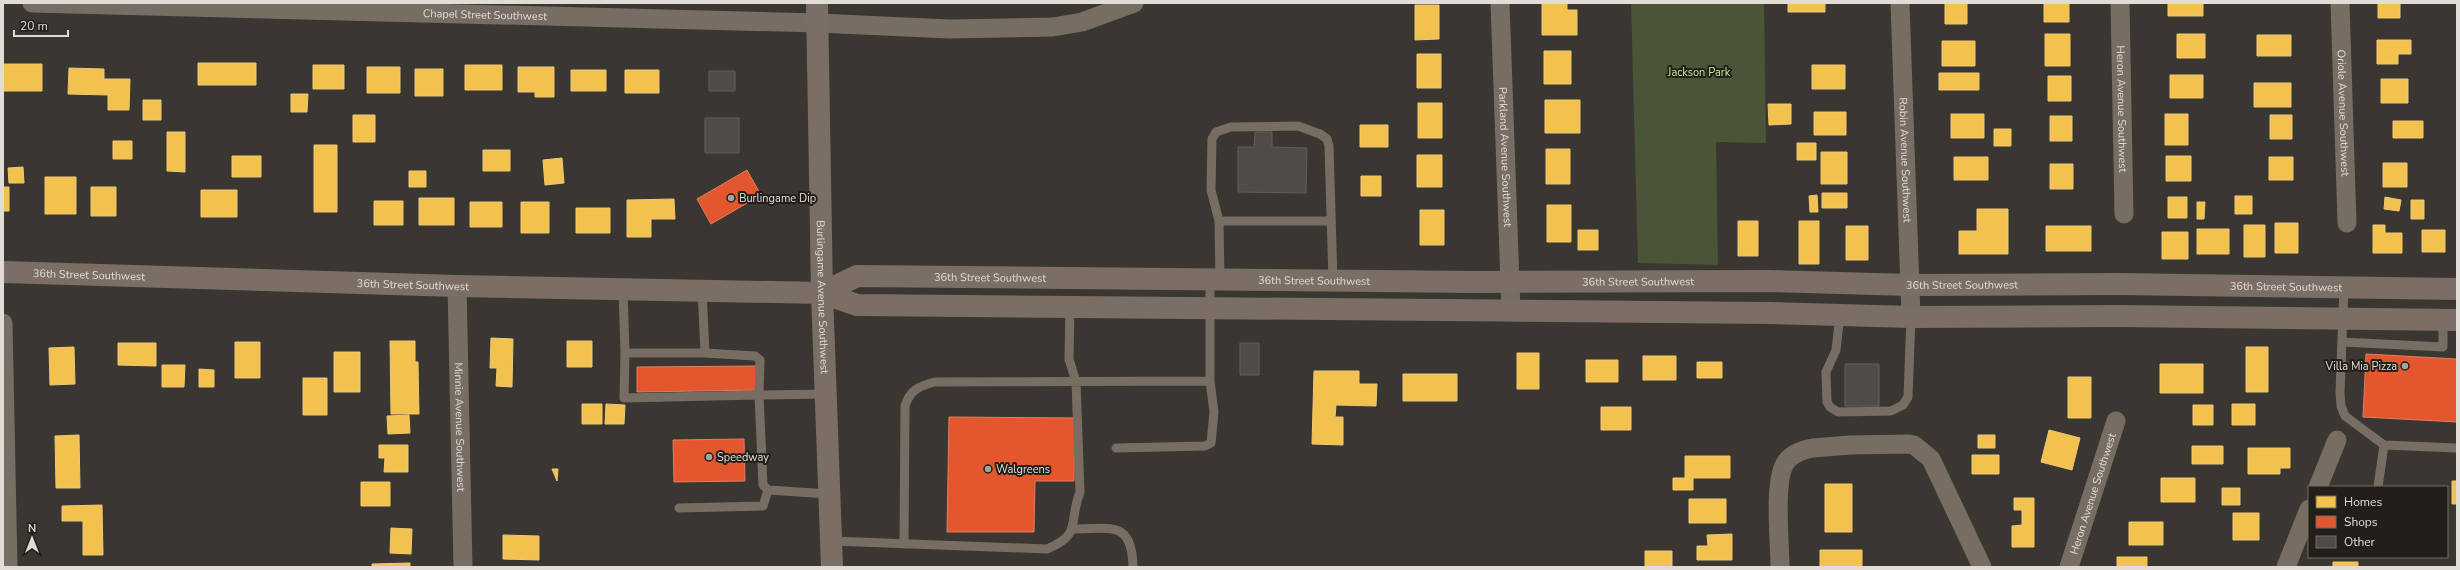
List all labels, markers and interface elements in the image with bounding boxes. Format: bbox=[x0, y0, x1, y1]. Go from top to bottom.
street label: Chapel Street Southwest bbox=[423, 5, 547, 24]
scale bar bbox=[14, 12, 68, 38]
text: 20 m bbox=[20, 18, 48, 34]
street label: Heron Avenue Southwest bbox=[2113, 45, 2131, 173]
street label: Oriole Avenue Southwest bbox=[2334, 49, 2353, 177]
park label: Jackson Park bbox=[1667, 65, 1731, 80]
street label: Parkland Avenue Southwest bbox=[1495, 87, 1515, 227]
street label: Robin Avenue Southwest bbox=[1896, 97, 1915, 223]
place label: Burlingame Dip bbox=[739, 191, 816, 206]
marker: Burlingame Dip bbox=[726, 193, 736, 203]
street label: Burlingame Avenue Southwest bbox=[813, 220, 832, 374]
street label: 36th Street Southwest bbox=[33, 265, 145, 284]
street label: 36th Street Southwest bbox=[934, 269, 1046, 285]
street label: 36th Street Southwest bbox=[1258, 272, 1370, 288]
street label: 36th Street Southwest bbox=[1582, 274, 1694, 289]
street label: 36th Street Southwest bbox=[356, 275, 469, 294]
street label: 36th Street Southwest bbox=[1906, 277, 2018, 293]
street label: 36th Street Southwest bbox=[2230, 278, 2342, 295]
place label: Villa Mia Pizza bbox=[2325, 359, 2397, 374]
marker: Villa Mia Pizza bbox=[2400, 361, 2410, 371]
street label: Minnie Avenue Southwest bbox=[451, 362, 469, 492]
street label: Heron Avenue Southwest bbox=[2066, 431, 2119, 556]
place label: Speedway bbox=[717, 450, 769, 465]
marker: Speedway bbox=[704, 452, 714, 462]
place label: Walgreens bbox=[996, 462, 1050, 477]
marker: Walgreens bbox=[983, 464, 993, 474]
legend bbox=[2308, 486, 2448, 558]
text: Homes bbox=[2344, 494, 2382, 510]
text: Shops bbox=[2344, 514, 2378, 530]
north arrow bbox=[12, 518, 52, 558]
text: N bbox=[28, 521, 36, 536]
text: Other bbox=[2344, 534, 2376, 550]

